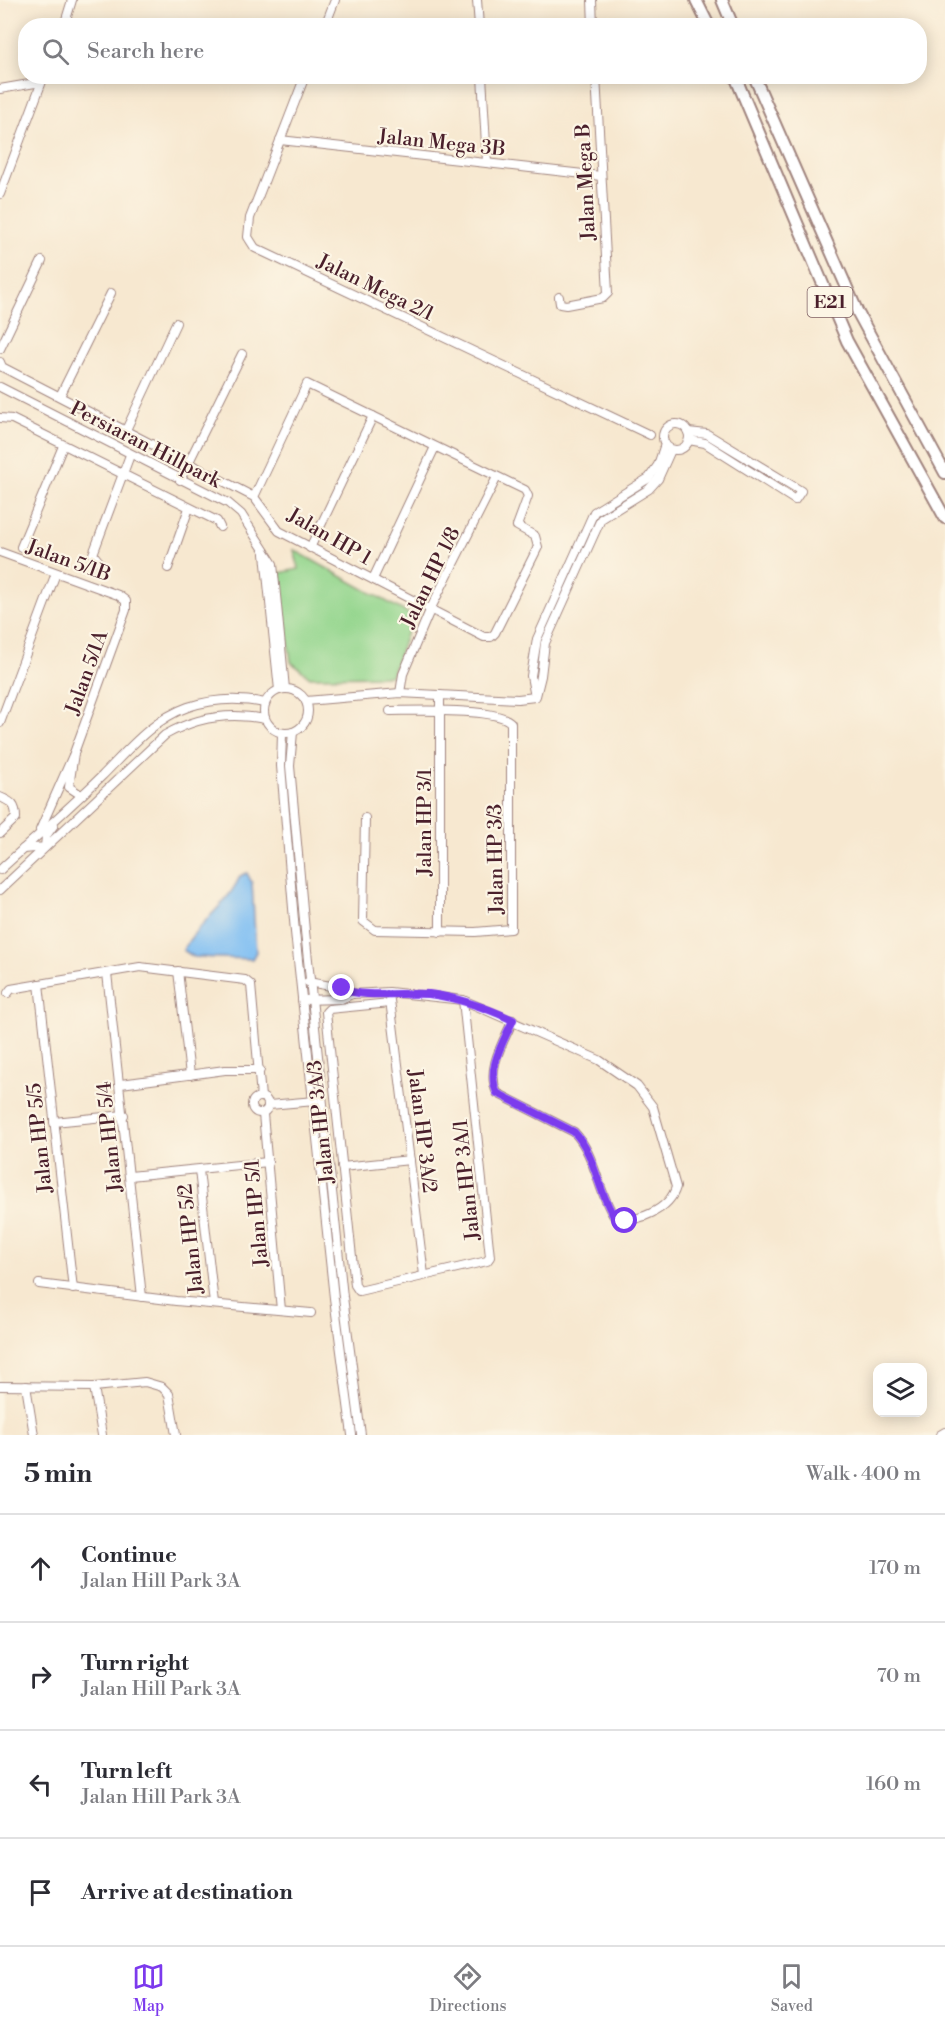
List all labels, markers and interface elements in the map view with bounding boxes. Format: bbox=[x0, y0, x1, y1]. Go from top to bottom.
search box bbox=[18, 18, 927, 84]
icon: search bbox=[39, 35, 72, 68]
text: Search here bbox=[87, 38, 204, 65]
street label: Jalan Mega B bbox=[571, 123, 602, 242]
street label: Jalan Mega 3B bbox=[376, 124, 507, 163]
street label: Jalan Mega 2/1 bbox=[312, 249, 438, 328]
road number: E21 bbox=[808, 287, 852, 317]
street label: Persiaran Hillpark bbox=[66, 396, 226, 495]
street label: Jalan HP 1 bbox=[282, 503, 376, 572]
street label: Jalan HP 1/8 bbox=[396, 523, 467, 633]
street label: Jalan 5/1B bbox=[22, 534, 114, 588]
street label: Jalan 5/1A bbox=[60, 626, 115, 719]
street label: Jalan HP 3/1 bbox=[413, 768, 438, 877]
street label: Jalan HP 3/3 bbox=[483, 804, 510, 915]
route end bbox=[328, 974, 354, 1000]
street label: Jalan HP 3A/3 bbox=[303, 1059, 341, 1186]
street label: Jalan HP 3A/2 bbox=[401, 1067, 442, 1194]
street label: Jalan HP 5/4 bbox=[92, 1080, 129, 1194]
street label: Jalan HP 5/5 bbox=[22, 1082, 59, 1195]
street label: Jalan HP 3A/1 bbox=[449, 1118, 486, 1243]
street label: Jalan HP 5/1 bbox=[240, 1158, 275, 1269]
street label: Jalan HP 5/2 bbox=[173, 1182, 210, 1296]
route start bbox=[611, 1207, 637, 1233]
map controls bbox=[873, 1363, 927, 1417]
button: layers bbox=[873, 1363, 927, 1417]
text: 5 min bbox=[24, 1458, 92, 1490]
text: Walk · 400 m bbox=[806, 1462, 921, 1487]
text: Continue bbox=[81, 1542, 177, 1569]
icon: ahead bbox=[24, 1552, 57, 1585]
text: 170 m bbox=[869, 1556, 921, 1581]
text: Jalan Hill Park 3A bbox=[81, 1569, 241, 1594]
text: Turn right bbox=[81, 1650, 189, 1677]
icon: right bbox=[24, 1660, 57, 1693]
text: 70 m bbox=[877, 1664, 921, 1689]
text: Jalan Hill Park 3A bbox=[81, 1677, 241, 1702]
text: Turn left bbox=[81, 1758, 172, 1785]
icon: left bbox=[24, 1768, 57, 1801]
text: 160 m bbox=[866, 1772, 921, 1797]
text: Jalan Hill Park 3A bbox=[81, 1785, 241, 1810]
icon: arrive bbox=[24, 1876, 57, 1909]
text: Arrive at destination bbox=[81, 1879, 293, 1906]
tab: Map bbox=[132, 1960, 165, 2016]
tab: Directions bbox=[429, 1960, 507, 2016]
tab: Saved bbox=[771, 1960, 813, 2016]

